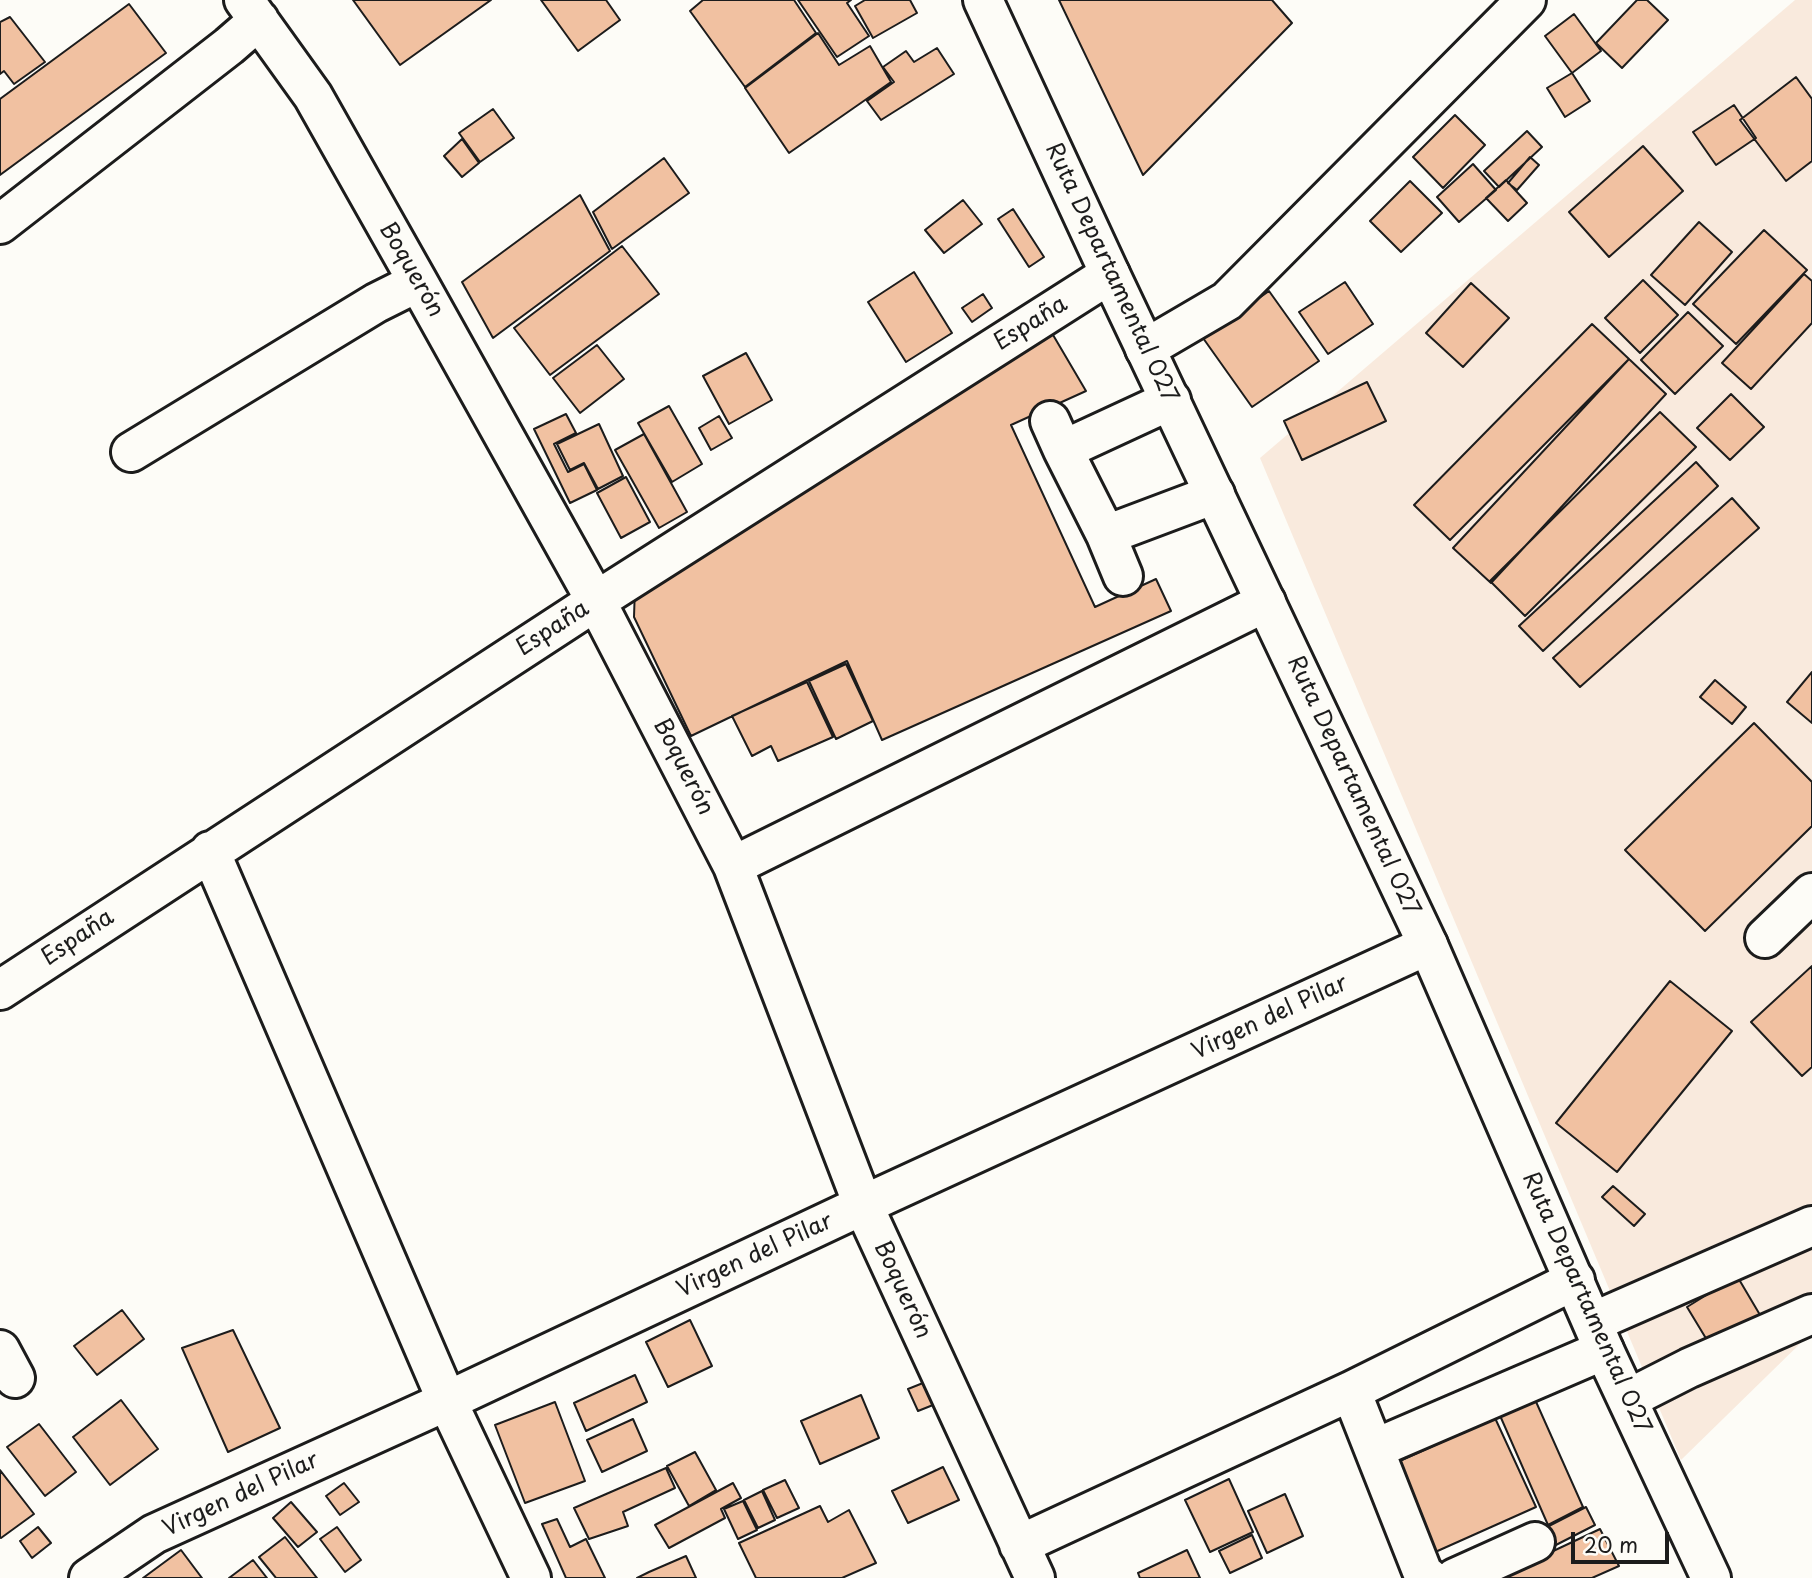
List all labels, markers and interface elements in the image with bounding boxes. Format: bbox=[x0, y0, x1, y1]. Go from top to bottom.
street label: Ruta Departamental 027 bbox=[1039, 139, 1183, 407]
street label: Boquerón bbox=[373, 218, 449, 322]
street label: España bbox=[989, 291, 1073, 357]
street label: España bbox=[512, 595, 594, 663]
street label: Ruta Departamental 027 bbox=[1281, 652, 1425, 920]
street label: Boquerón bbox=[647, 714, 719, 820]
street label: España bbox=[37, 904, 119, 972]
street label: Virgen del Pilar bbox=[1188, 970, 1352, 1066]
street label: Ruta Departamental 027 bbox=[1516, 1168, 1656, 1438]
street label: Virgen del Pilar bbox=[673, 1208, 837, 1304]
street label: Boquerón bbox=[867, 1237, 937, 1343]
street label: Virgen del Pilar bbox=[159, 1447, 323, 1543]
scale bar bbox=[1574, 1518, 1672, 1562]
text: 20 m bbox=[1584, 1528, 1638, 1560]

